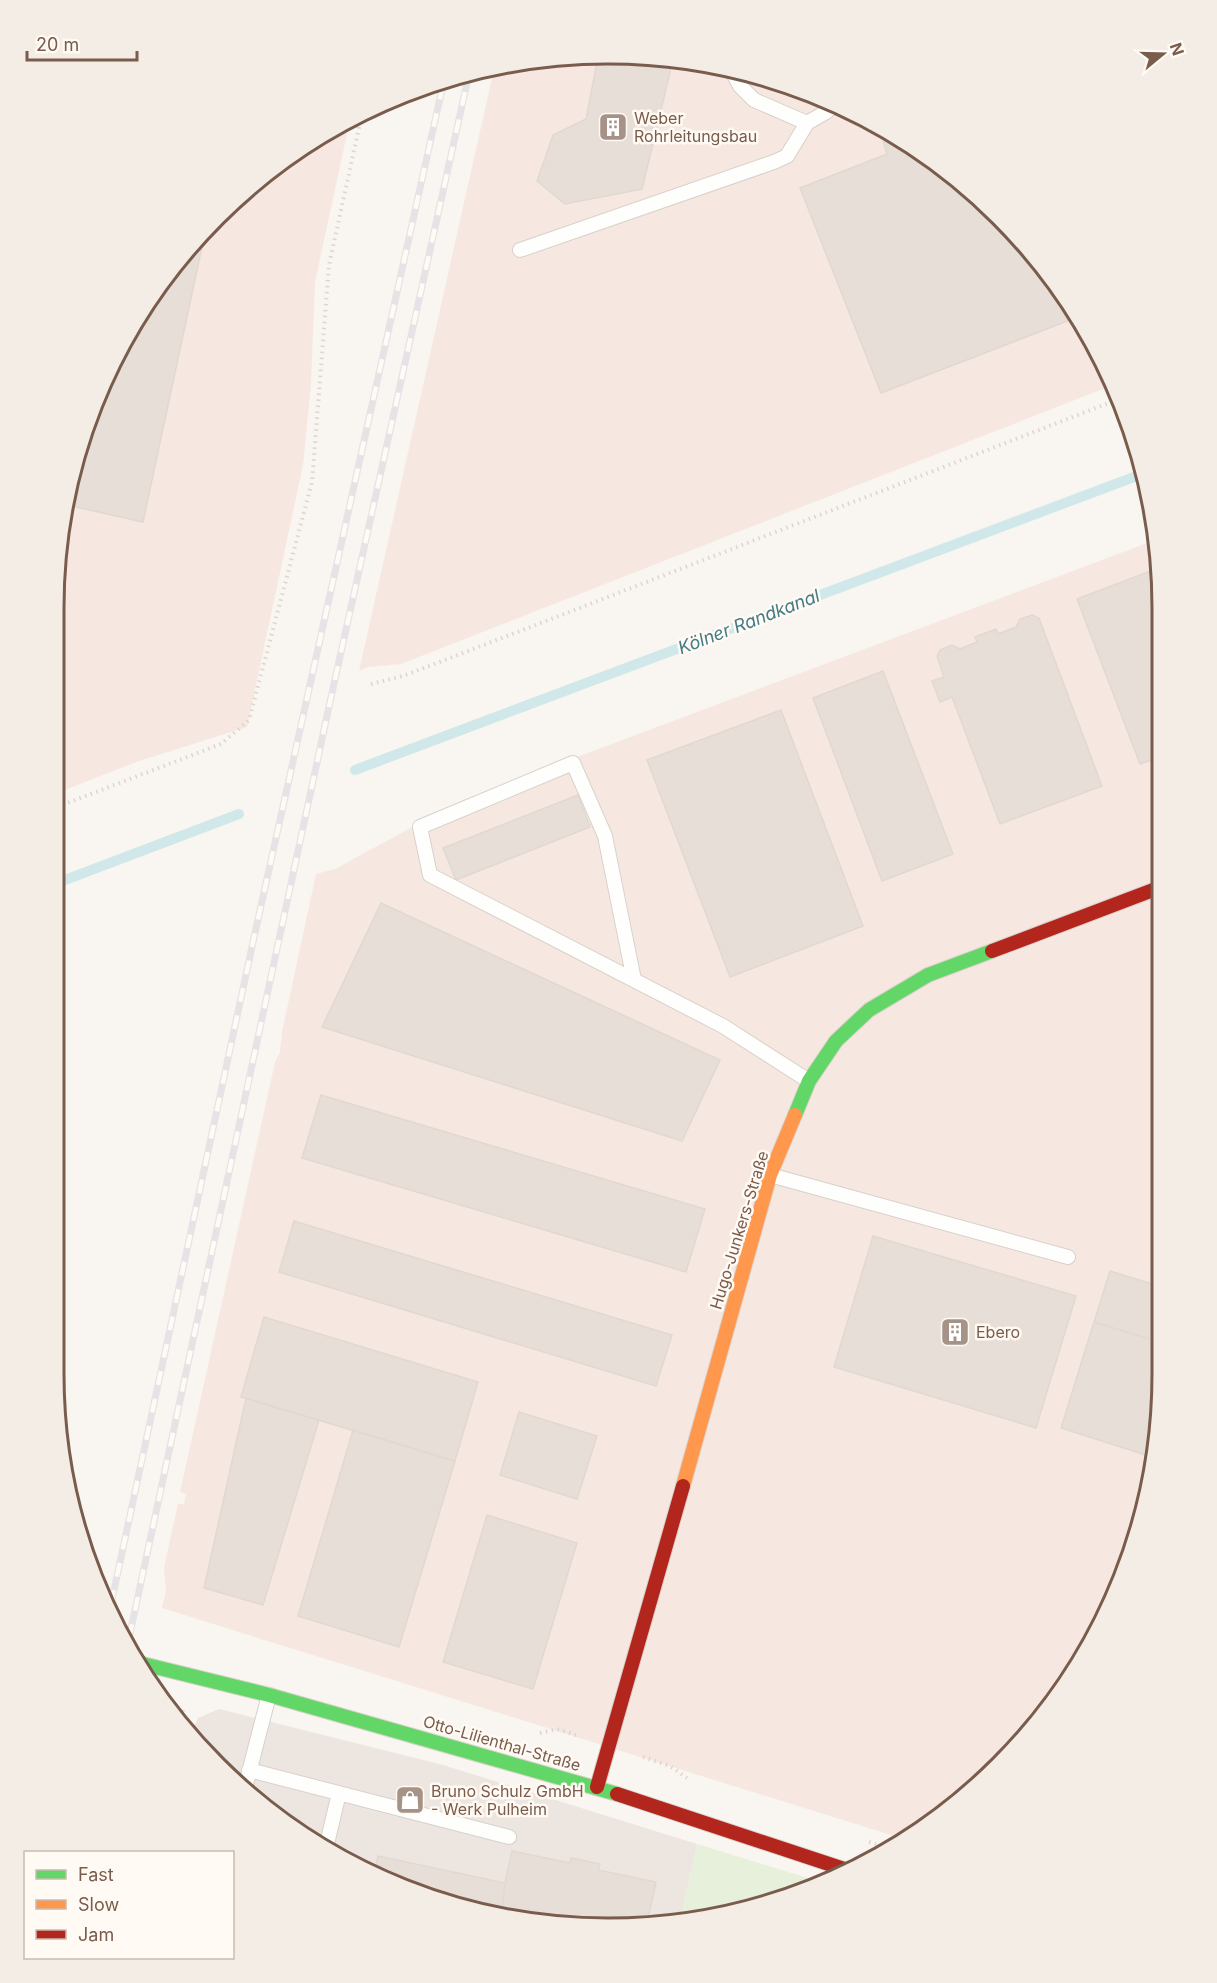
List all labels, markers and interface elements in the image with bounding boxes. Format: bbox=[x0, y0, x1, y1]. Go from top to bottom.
scale bar bbox=[27, 24, 136, 62]
north arrow bbox=[1133, 24, 1193, 84]
text: 20 m bbox=[36, 34, 79, 55]
text: N bbox=[1166, 40, 1189, 58]
place label: Weber Rohrleitungsbau bbox=[634, 108, 757, 146]
building icon: Weber Rohrleitungsbau bbox=[597, 111, 629, 143]
water label: Kölner Randkanal bbox=[675, 585, 823, 658]
street label: Hugo-Junkers-Straße bbox=[705, 1148, 773, 1312]
building icon: Ebero bbox=[939, 1316, 971, 1348]
place label: Ebero bbox=[976, 1322, 1020, 1342]
street label: Otto-Lilienthal-Straße bbox=[421, 1711, 583, 1775]
place label: Bruno Schulz GmbH - Werk Pulheim bbox=[431, 1781, 584, 1819]
shop icon: Bruno Schulz GmbH - Werk Pulheim bbox=[394, 1784, 426, 1816]
legend bbox=[24, 1851, 234, 1959]
text: Fast bbox=[78, 1864, 114, 1885]
text: Slow bbox=[78, 1894, 119, 1915]
text: Jam bbox=[78, 1924, 114, 1945]

